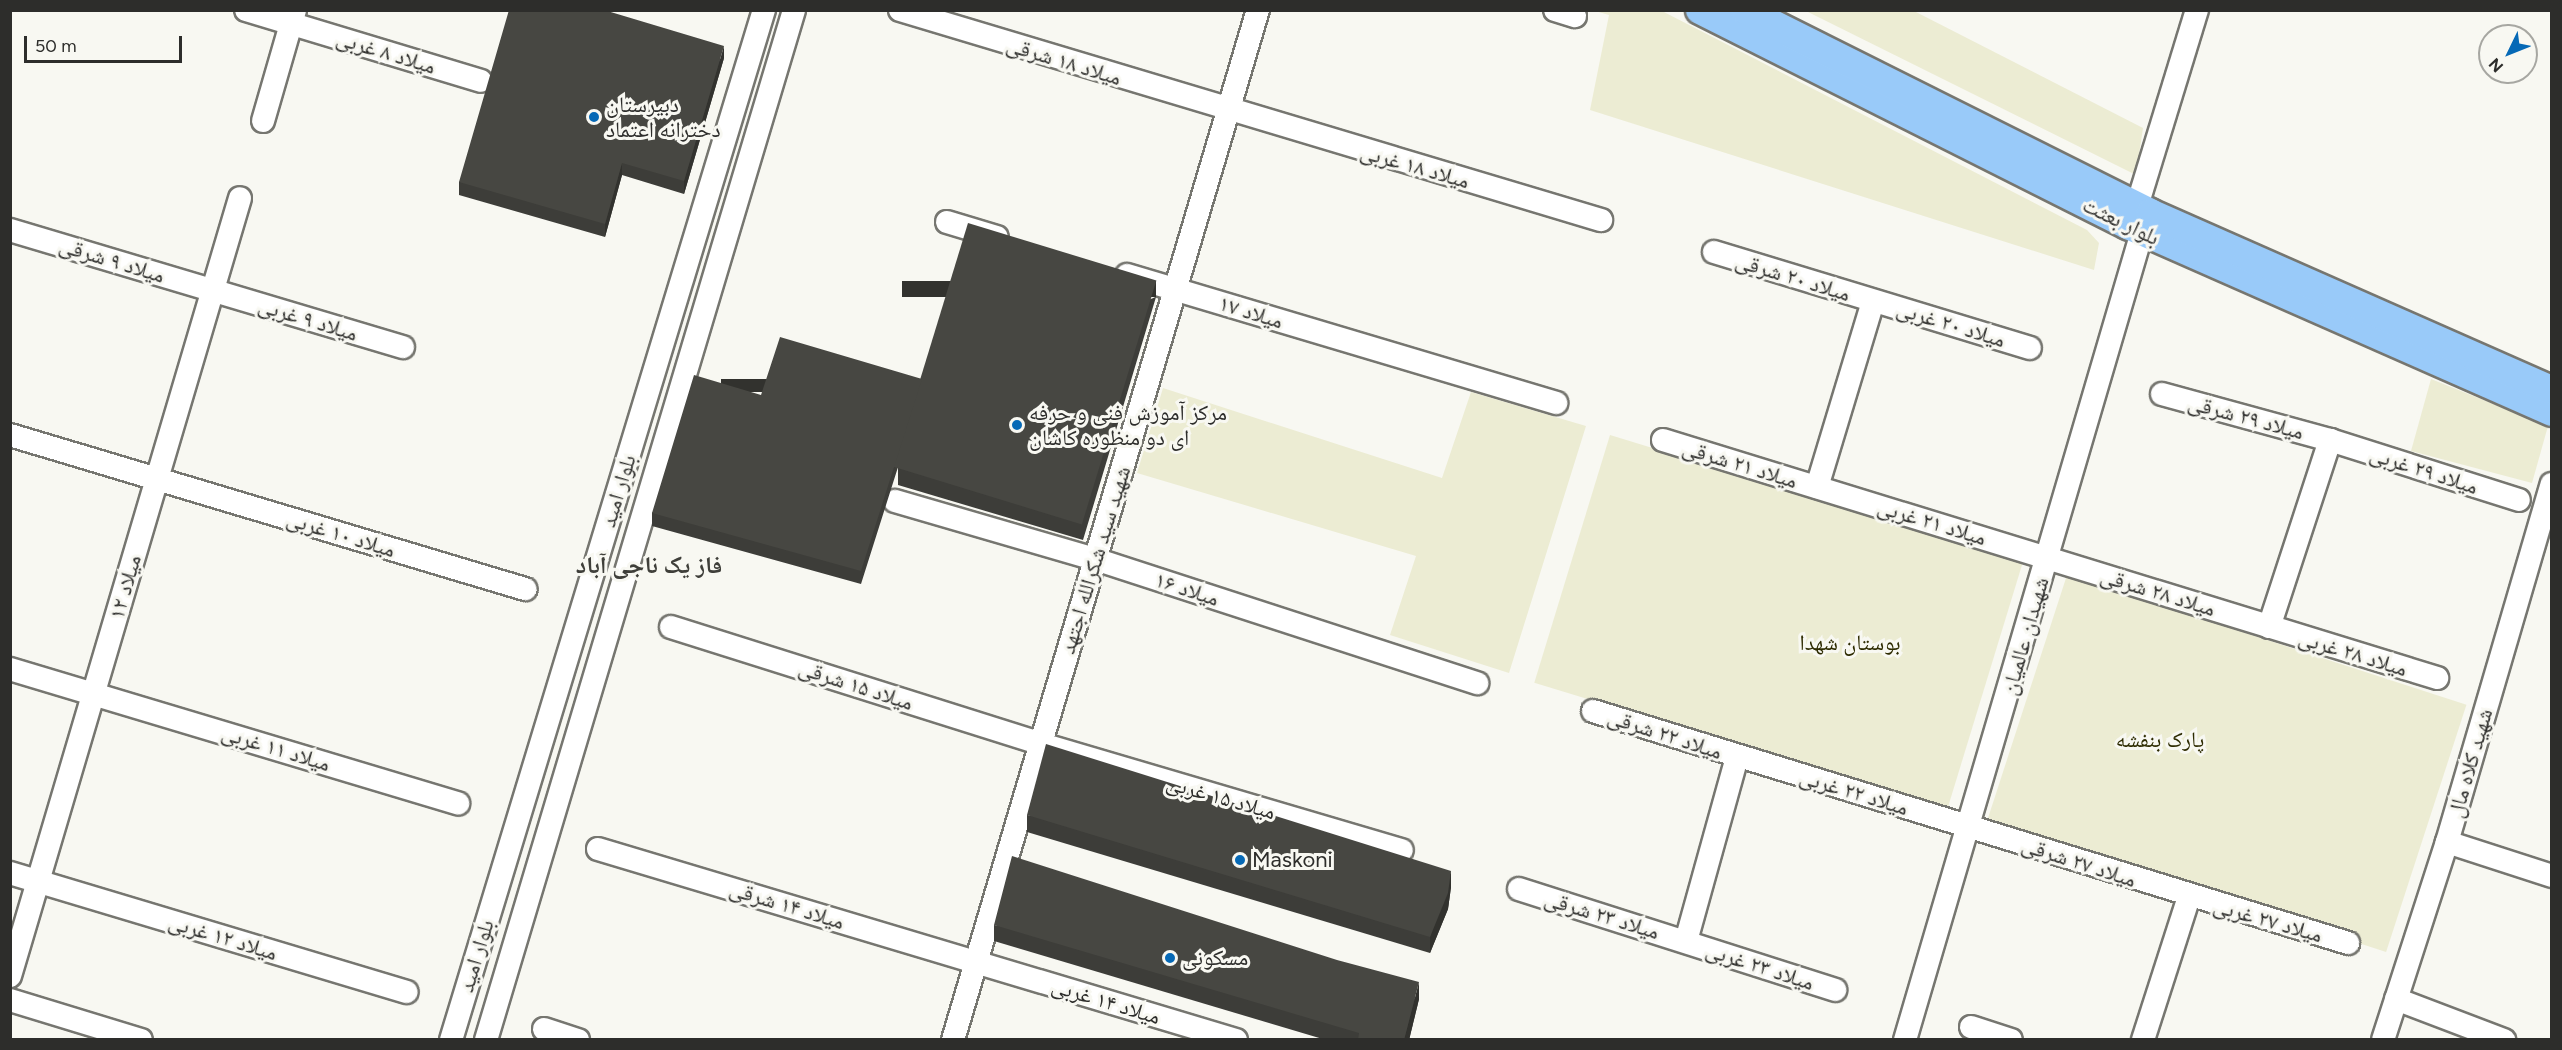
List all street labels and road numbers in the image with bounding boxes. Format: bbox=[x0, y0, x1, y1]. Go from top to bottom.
street label: میلاد ۸ غربی bbox=[333, 24, 439, 80]
street label: میلاد ۱۸ شرقی bbox=[1003, 31, 1125, 91]
street label: میلاد ۱۸ غربی bbox=[1357, 138, 1473, 194]
street label: بلوار بعثت bbox=[2078, 191, 2164, 251]
street label: میلاد ۹ شرقی bbox=[56, 231, 168, 289]
street label: میلاد ۲۰ شرقی bbox=[1732, 247, 1854, 307]
street label: میلاد ۱۷ bbox=[1216, 290, 1286, 334]
street label: میلاد ۹ غربی bbox=[255, 291, 361, 347]
street label: میلاد ۲۰ غربی bbox=[1893, 295, 2009, 353]
street label: میلاد ۲۹ شرقی bbox=[2185, 389, 2307, 445]
street label: میلاد ۲۱ شرقی bbox=[1679, 434, 1801, 494]
street label: میلاد ۲۹ غربی bbox=[2367, 440, 2481, 500]
street label: بلوار امید bbox=[594, 452, 642, 530]
street label: شهید سید شکرالله اجتهد bbox=[1054, 463, 1136, 657]
street label: میلاد ۲۱ غربی bbox=[1874, 493, 1990, 551]
street label: میلاد ۱۰ غربی bbox=[283, 505, 399, 563]
street label: میلاد ۱۲ bbox=[103, 552, 147, 622]
street label: میلاد ۲۸ شرقی bbox=[2097, 562, 2219, 622]
street label: میلاد ۱۶ bbox=[1152, 566, 1222, 612]
street label: شهیدان عالمیان bbox=[1996, 574, 2054, 698]
street label: میلاد ۲۸ غربی bbox=[2295, 624, 2411, 682]
street label: میلاد ۱۵ شرقی bbox=[795, 654, 917, 716]
street label: میلاد ۲۲ شرقی bbox=[1604, 703, 1726, 765]
street label: شهید کلاه مال bbox=[2442, 705, 2498, 821]
street label: میلاد ۱۱ غربی bbox=[218, 719, 334, 777]
street label: میلاد ۲۲ غربی bbox=[1796, 763, 1912, 821]
street label: میلاد ۱۵ غربی bbox=[1163, 769, 1279, 825]
street label: میلاد ۲۷ شرقی bbox=[2018, 831, 2140, 893]
street label: میلاد ۱۴ شرقی bbox=[726, 875, 848, 935]
street label: میلاد ۲۳ شرقی bbox=[1541, 885, 1663, 945]
street label: میلاد ۲۷ غربی bbox=[2210, 892, 2326, 948]
street label: میلاد ۱۲ غربی bbox=[165, 908, 281, 966]
street label: بلوار امید bbox=[452, 917, 500, 995]
street label: میلاد ۲۳ غربی bbox=[1703, 936, 1817, 996]
street label: میلاد ۱۴ غربی bbox=[1048, 972, 1164, 1030]

